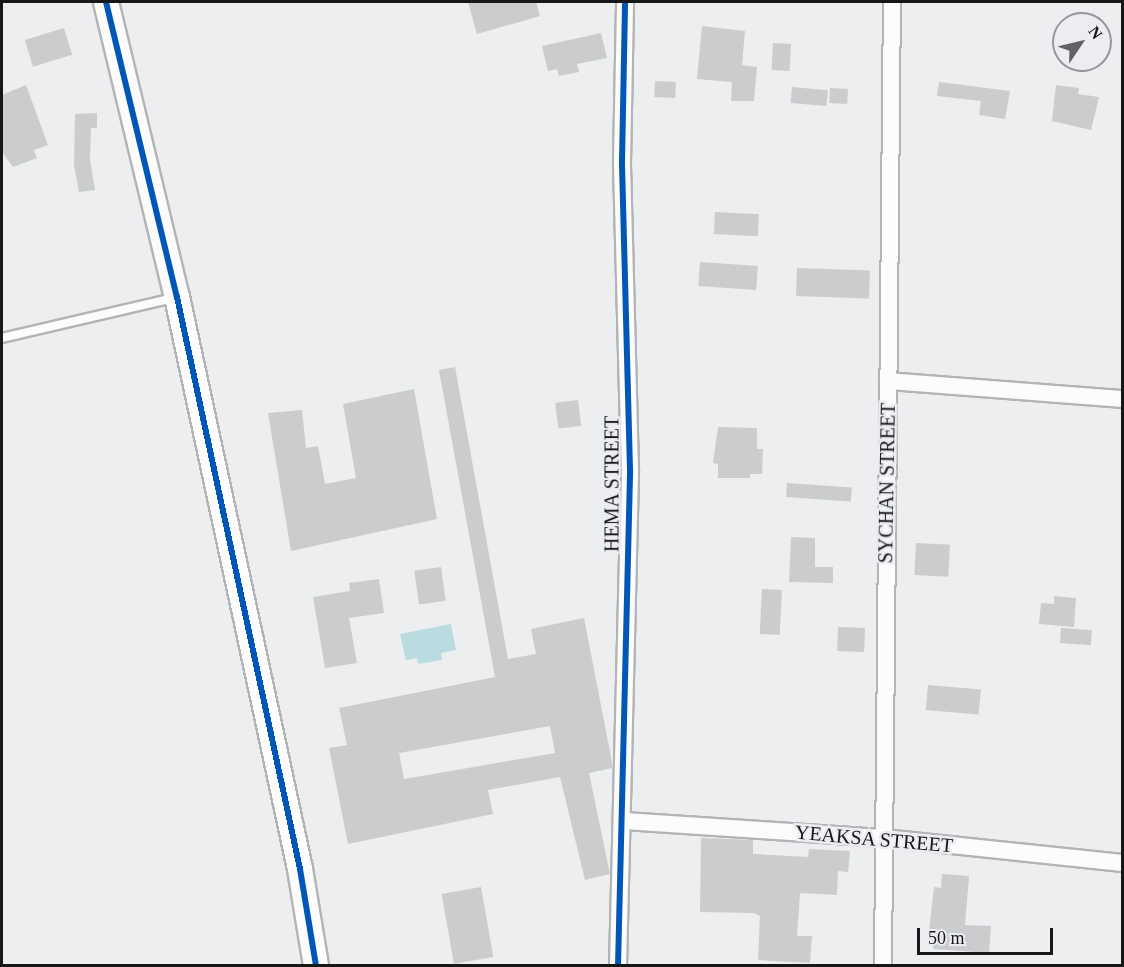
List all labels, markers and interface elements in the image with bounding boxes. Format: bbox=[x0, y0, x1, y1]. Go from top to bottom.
north arrow bbox=[1052, 12, 1112, 72]
text: N bbox=[1085, 23, 1106, 42]
street label: SYCHAN STREET bbox=[874, 408, 900, 558]
street label: HEMA STREET bbox=[600, 419, 624, 549]
street label: YEAKSA STREET bbox=[801, 821, 947, 857]
scale bar bbox=[920, 916, 1056, 954]
text: 50 m bbox=[928, 928, 965, 948]

